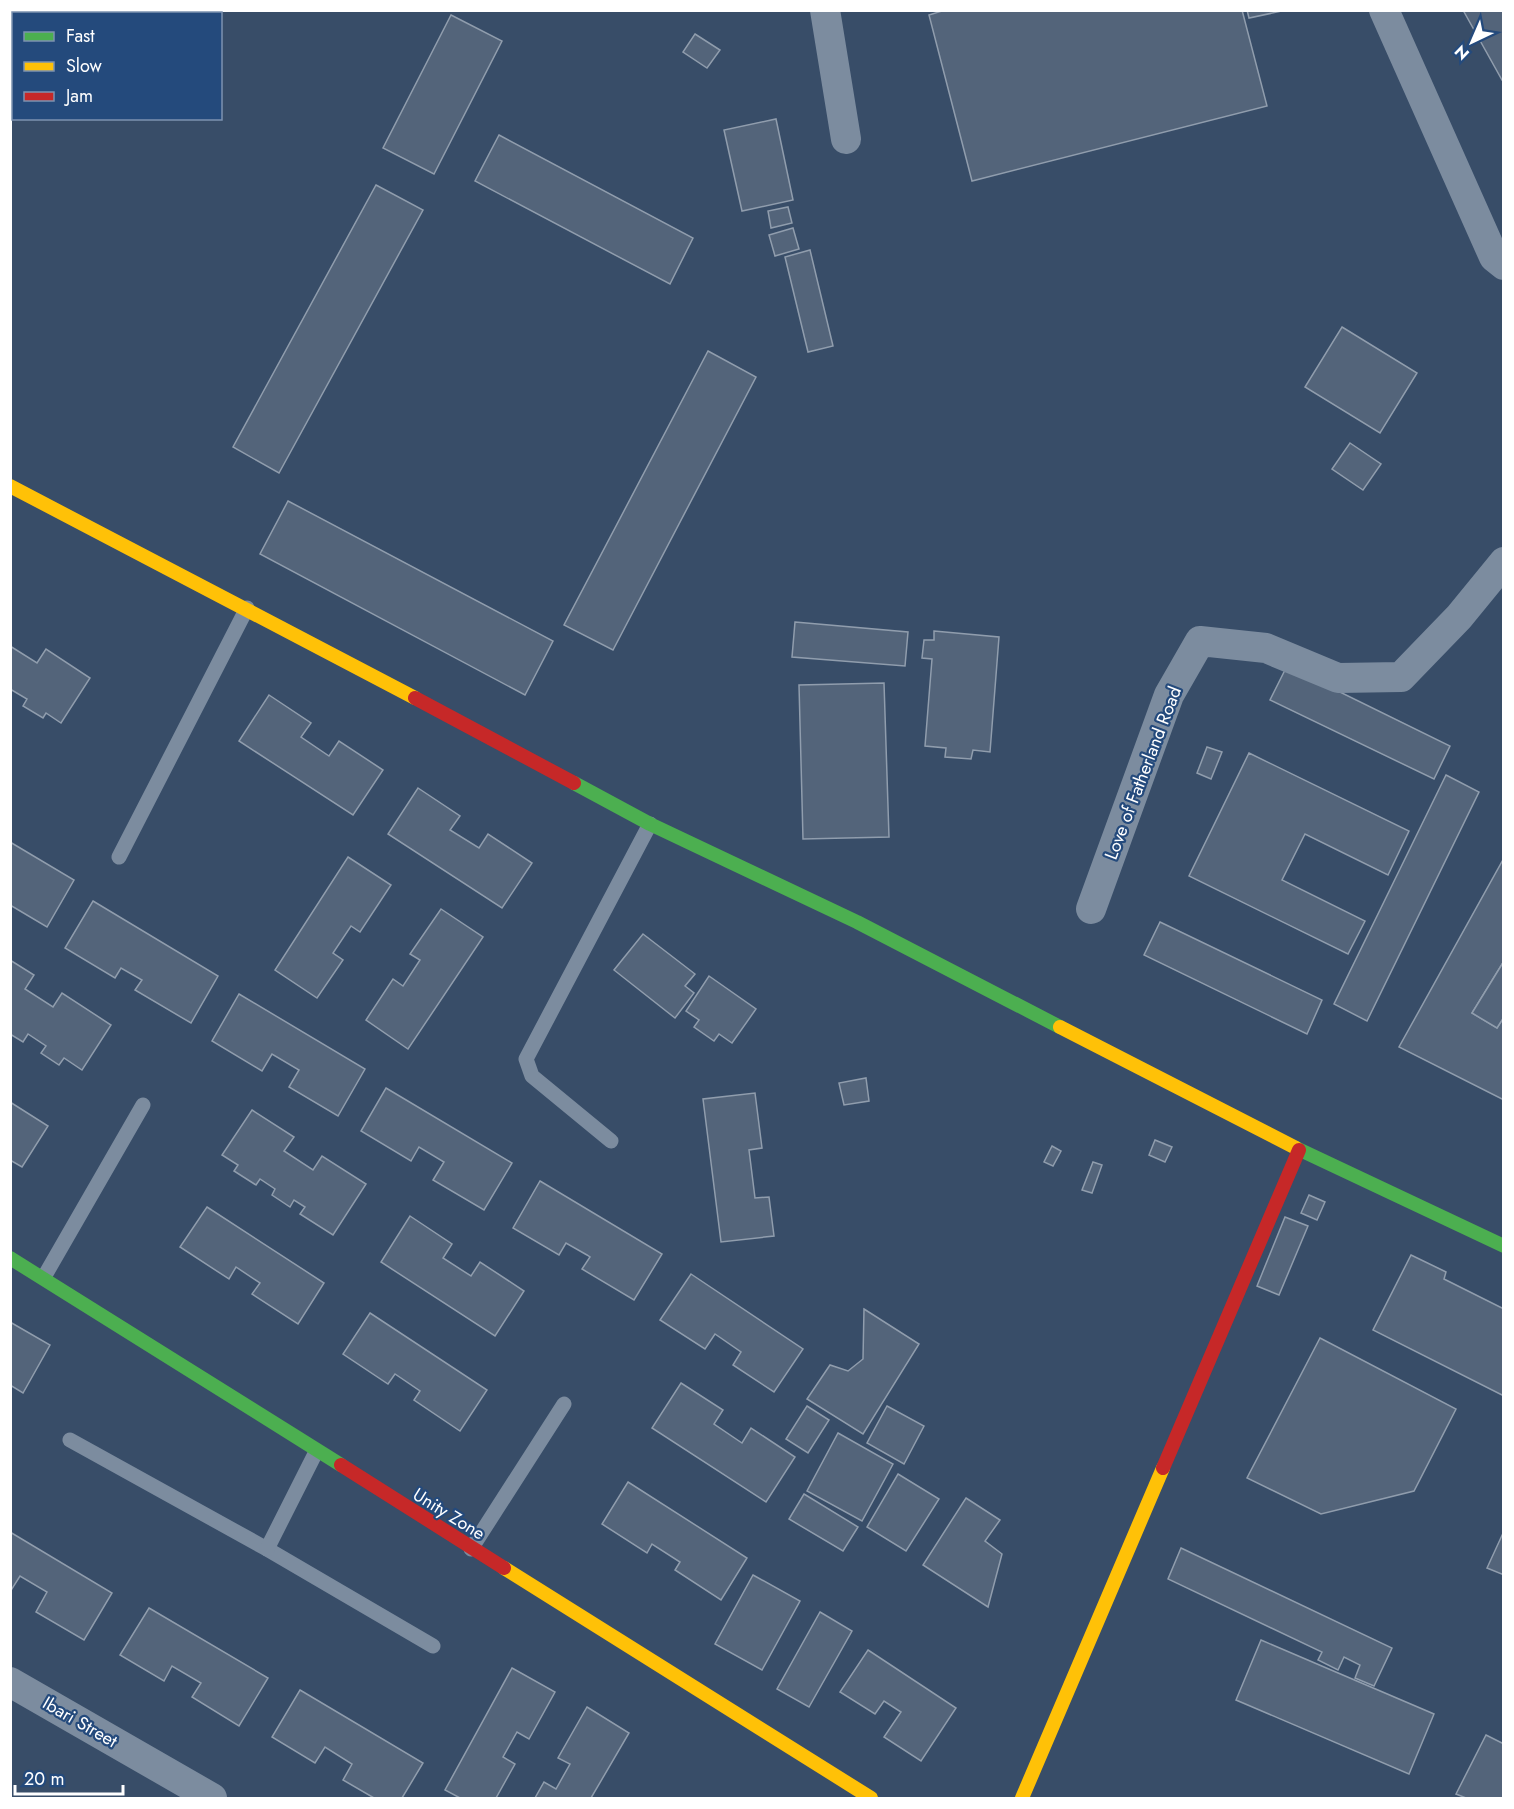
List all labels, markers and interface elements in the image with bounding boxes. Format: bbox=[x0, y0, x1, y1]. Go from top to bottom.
legend bbox=[12, 12, 222, 120]
north arrow bbox=[1442, 12, 1502, 72]
text: Fast bbox=[66, 23, 95, 49]
text: N bbox=[1449, 40, 1474, 65]
text: Slow bbox=[66, 53, 103, 79]
text: Jam bbox=[64, 83, 93, 109]
street label: Love of Fatherland Road bbox=[1098, 683, 1188, 863]
street label: Unity Zone bbox=[408, 1482, 490, 1546]
street label: Ibari Street bbox=[38, 1690, 123, 1754]
scale bar bbox=[15, 1758, 123, 1796]
text: 20 m bbox=[24, 1766, 64, 1792]

